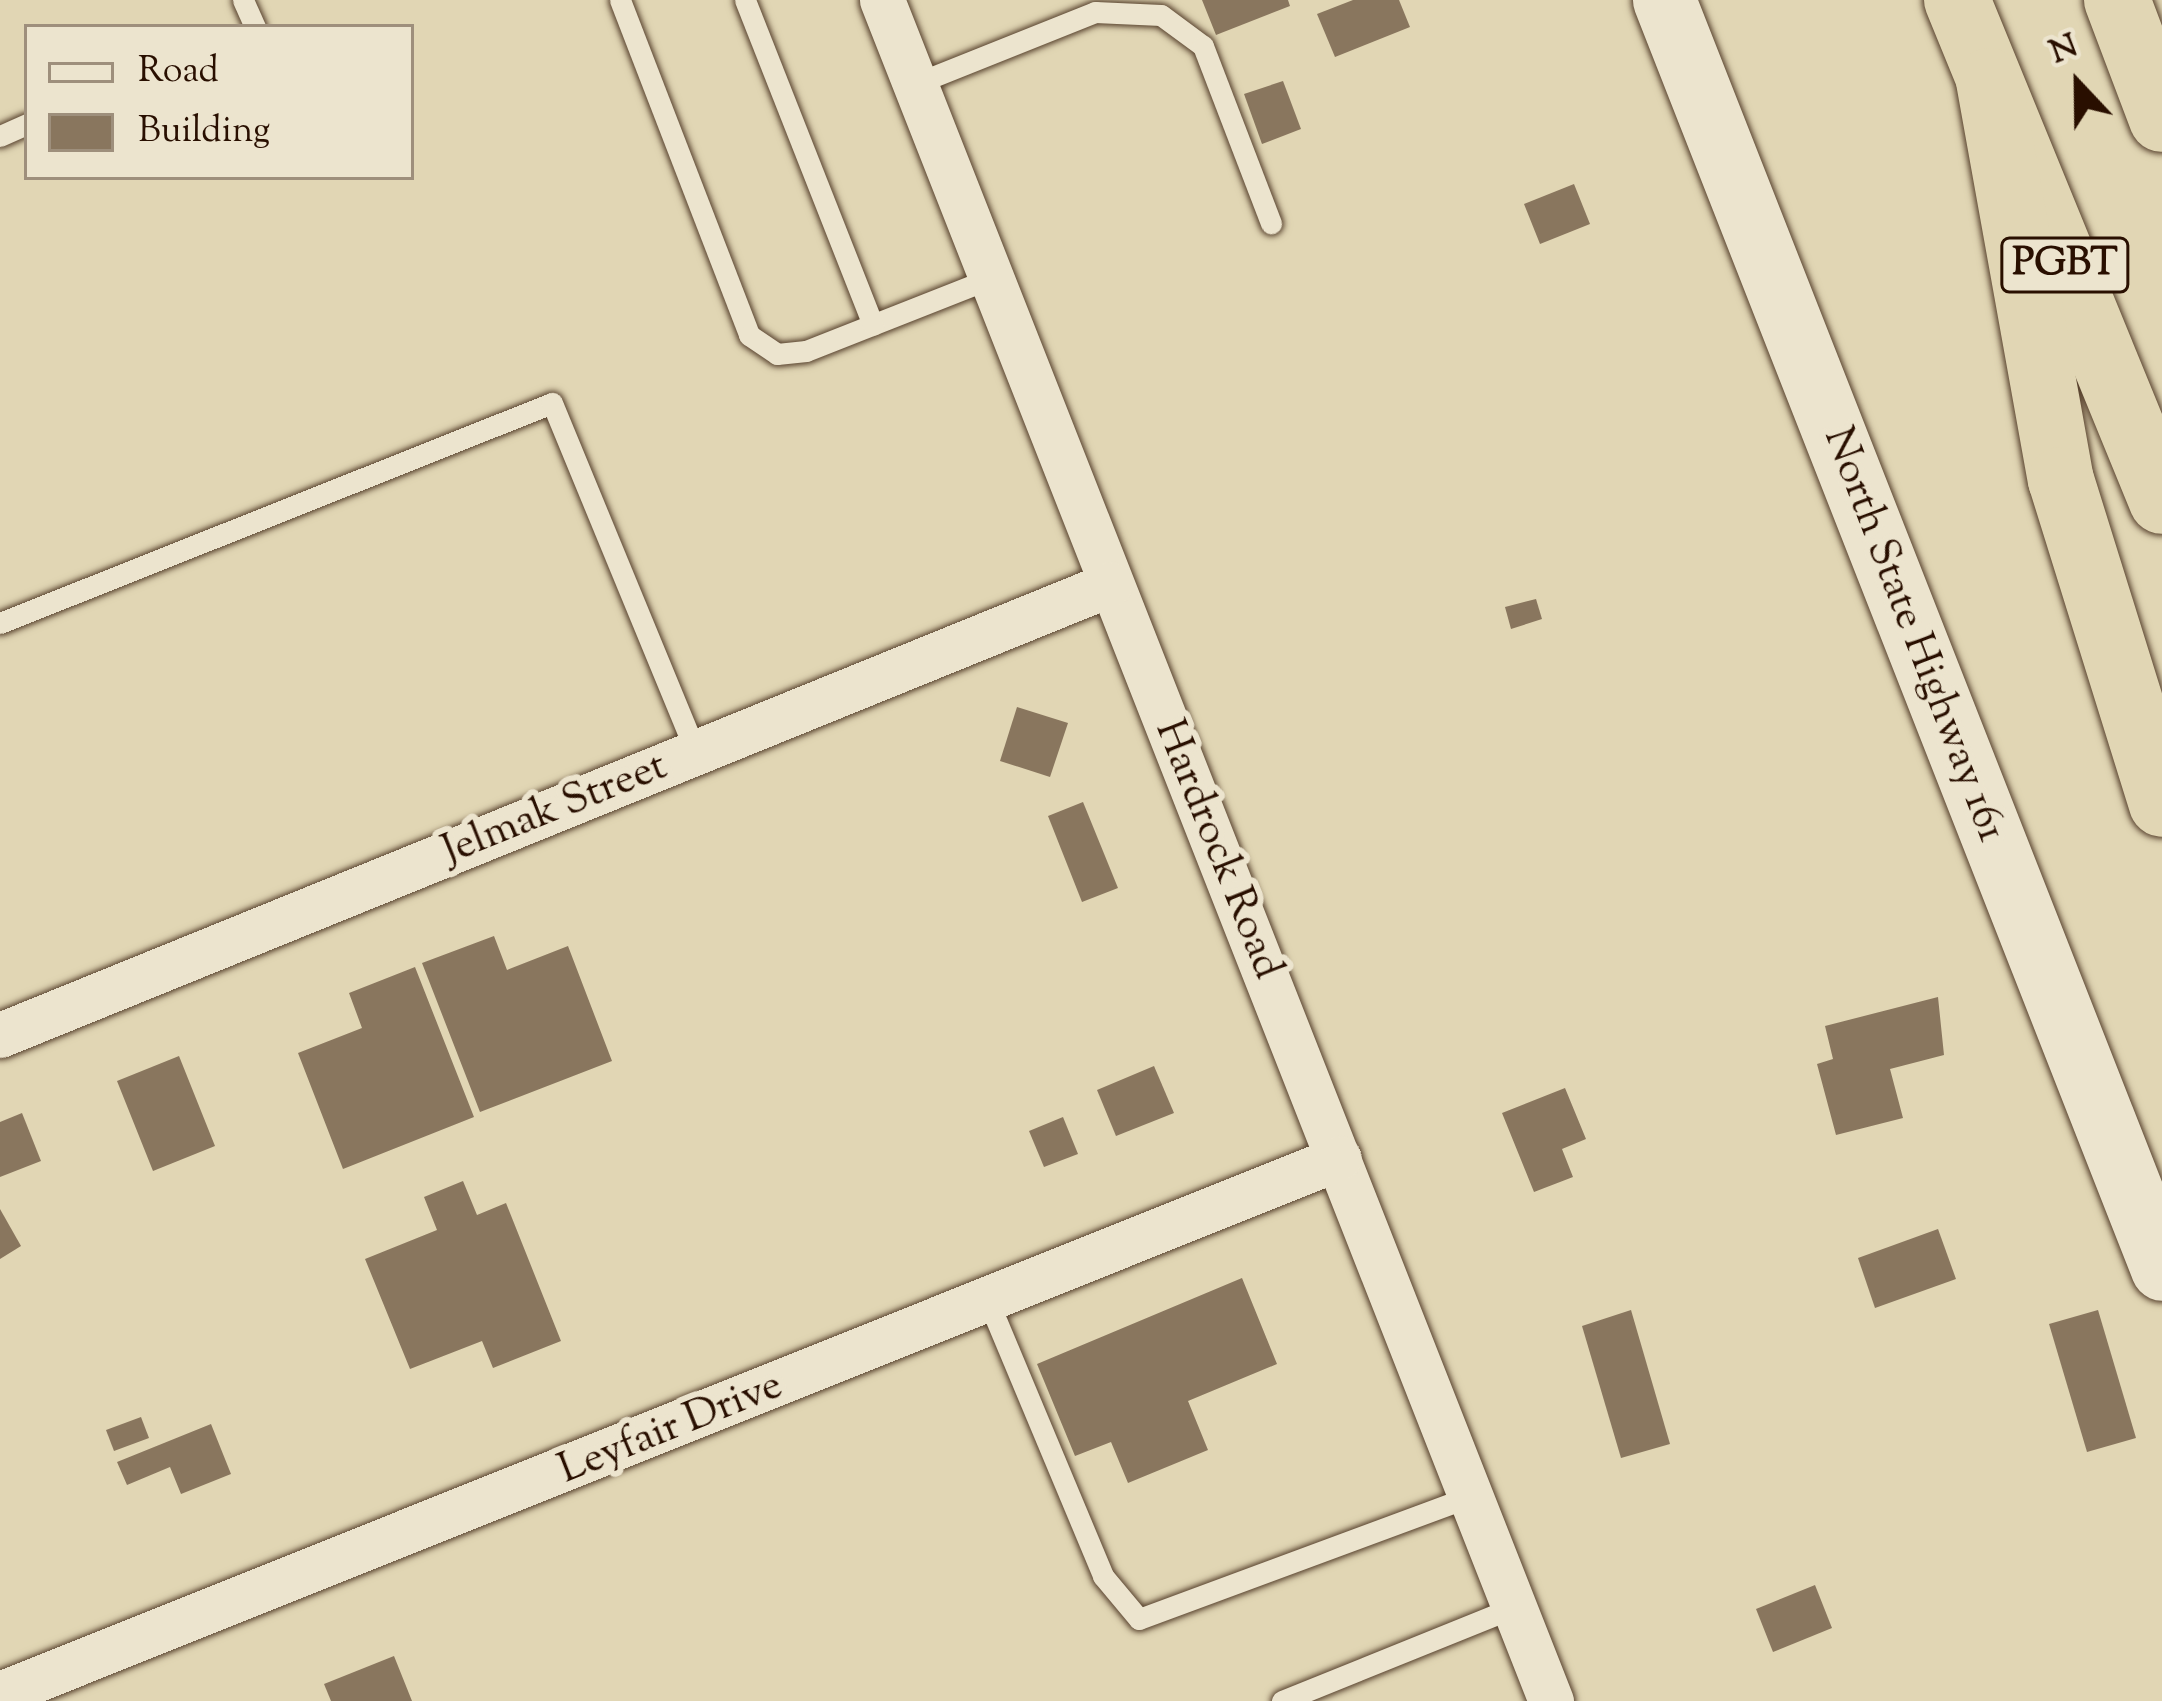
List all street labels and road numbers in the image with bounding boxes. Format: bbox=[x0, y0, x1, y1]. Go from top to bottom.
road number: PGBT bbox=[1999, 232, 2131, 298]
street label: North State Highway 161 bbox=[1811, 421, 2015, 849]
street label: Hardrock Road bbox=[1142, 713, 1292, 987]
street label: Jelmak Street bbox=[435, 742, 675, 878]
street label: Leyfair Drive bbox=[552, 1361, 790, 1497]

